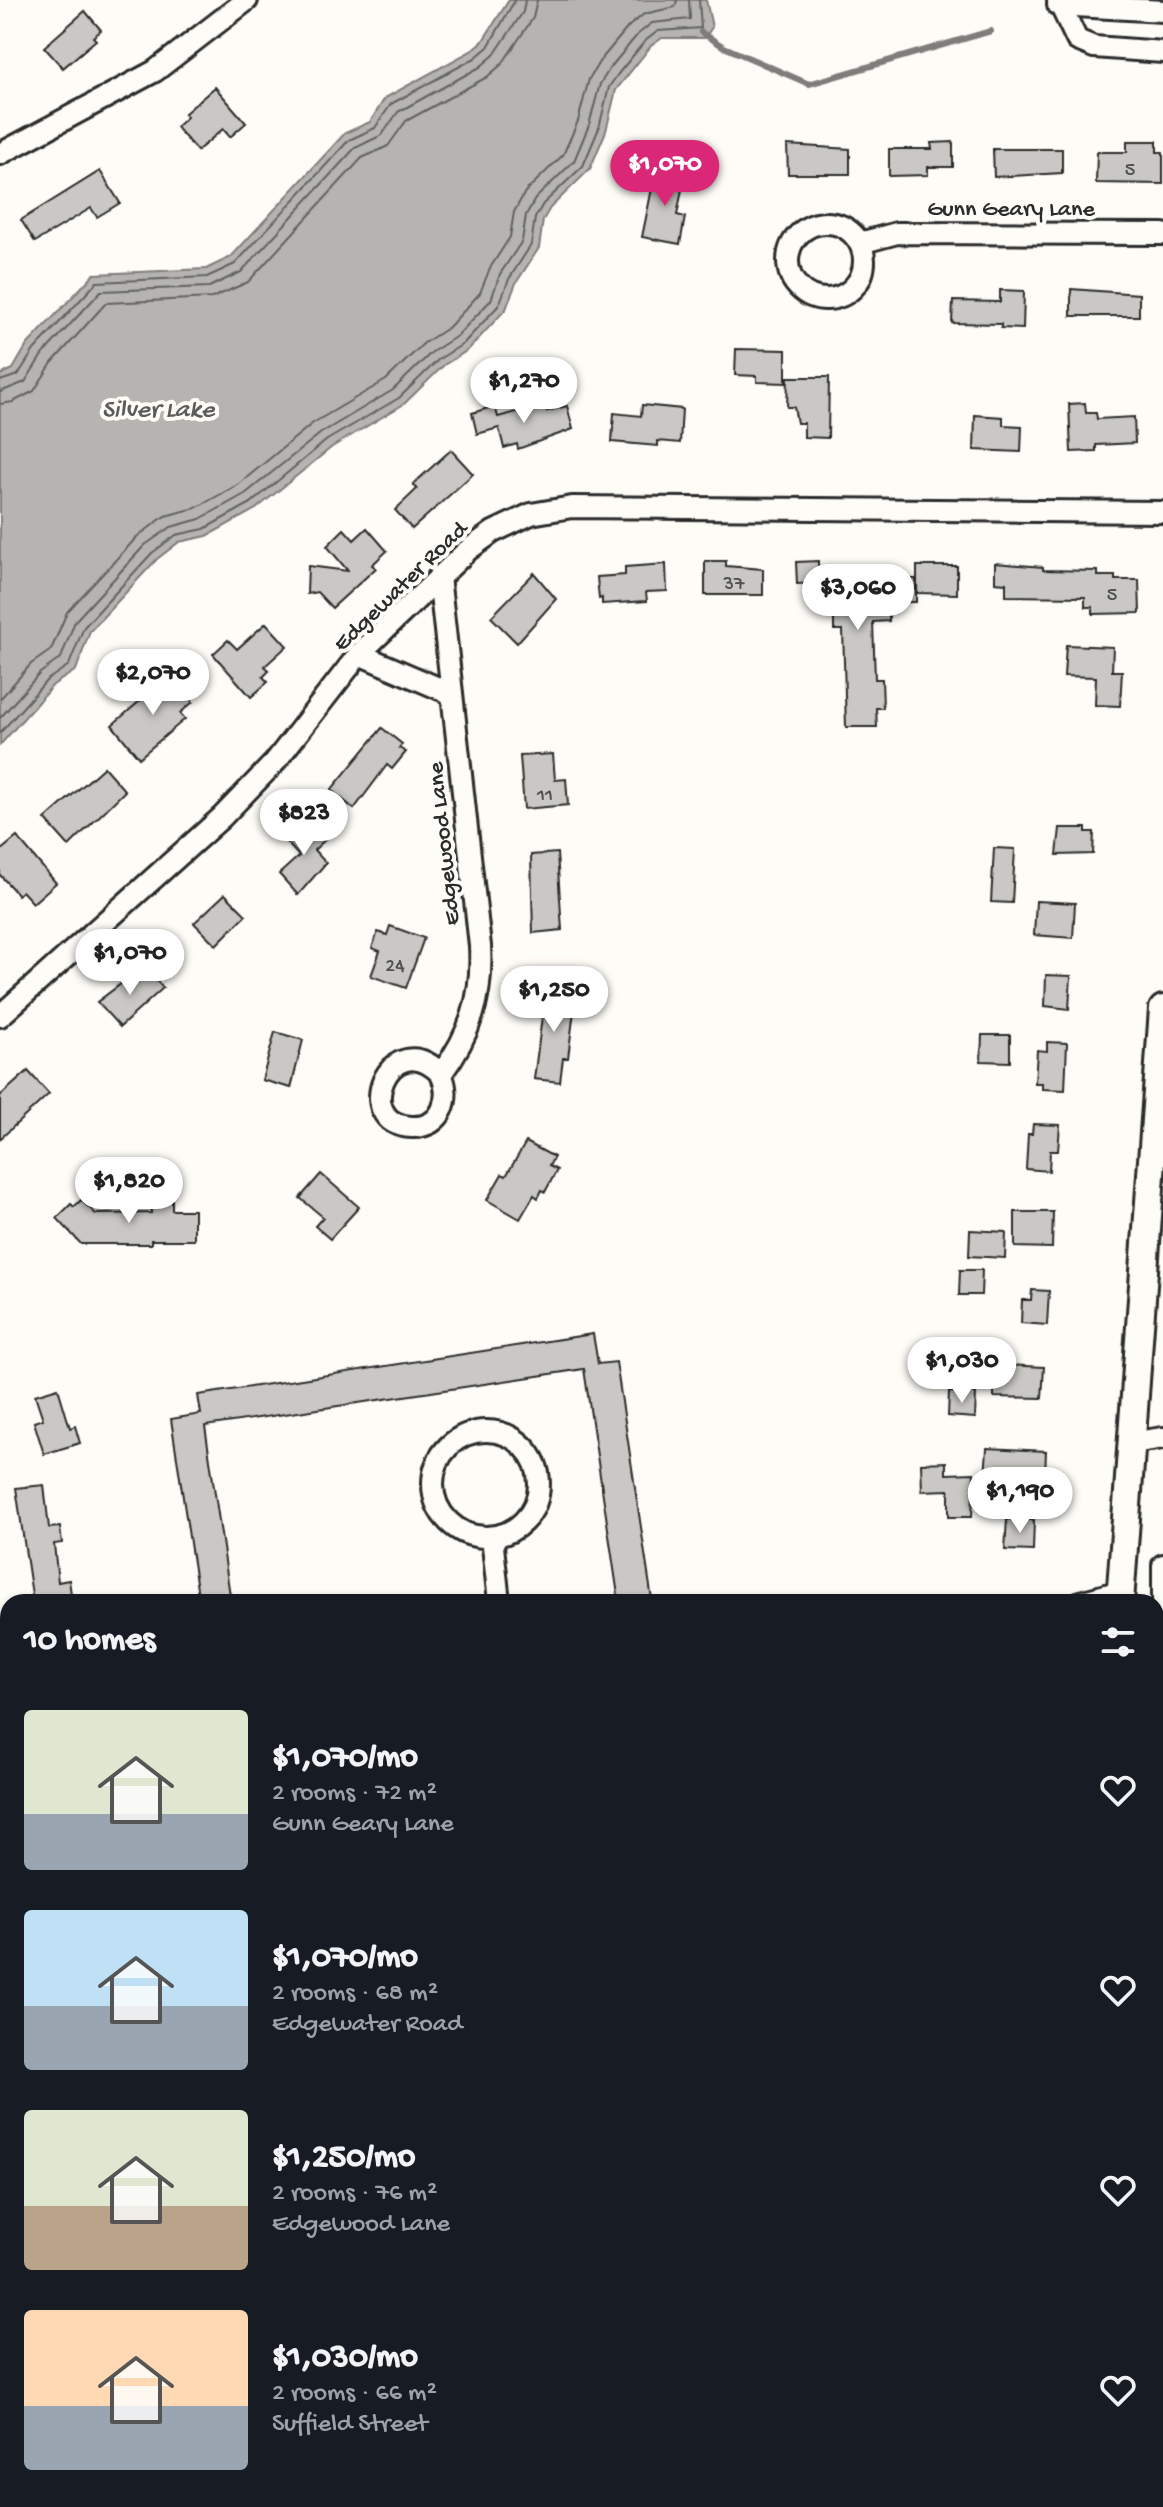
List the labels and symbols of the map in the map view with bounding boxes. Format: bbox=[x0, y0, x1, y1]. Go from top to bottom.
pin: $1,070 bbox=[600, 140, 730, 208]
house number: 5 bbox=[1125, 160, 1135, 183]
street label: Gunn Geary Lane bbox=[927, 196, 1095, 225]
pin: $1,270 bbox=[459, 357, 589, 425]
water label: Silver Lake bbox=[102, 396, 216, 427]
street label: Edgewater Road bbox=[328, 515, 476, 659]
pin: $3,060 bbox=[793, 564, 923, 632]
house number: 37 bbox=[723, 574, 745, 597]
house number: 5 bbox=[1107, 585, 1117, 608]
pin: $2,070 bbox=[88, 649, 218, 717]
street label: Edgewood Lane bbox=[422, 760, 468, 927]
house number: 11 bbox=[536, 785, 553, 808]
pin: $823 bbox=[257, 789, 351, 857]
pin: $1,070 bbox=[65, 929, 195, 997]
house number: 24 bbox=[385, 956, 405, 979]
pin: $1,250 bbox=[489, 966, 619, 1034]
pin: $1,820 bbox=[64, 1157, 194, 1225]
pin: $1,030 bbox=[897, 1337, 1027, 1405]
pin: $1,190 bbox=[955, 1467, 1085, 1535]

